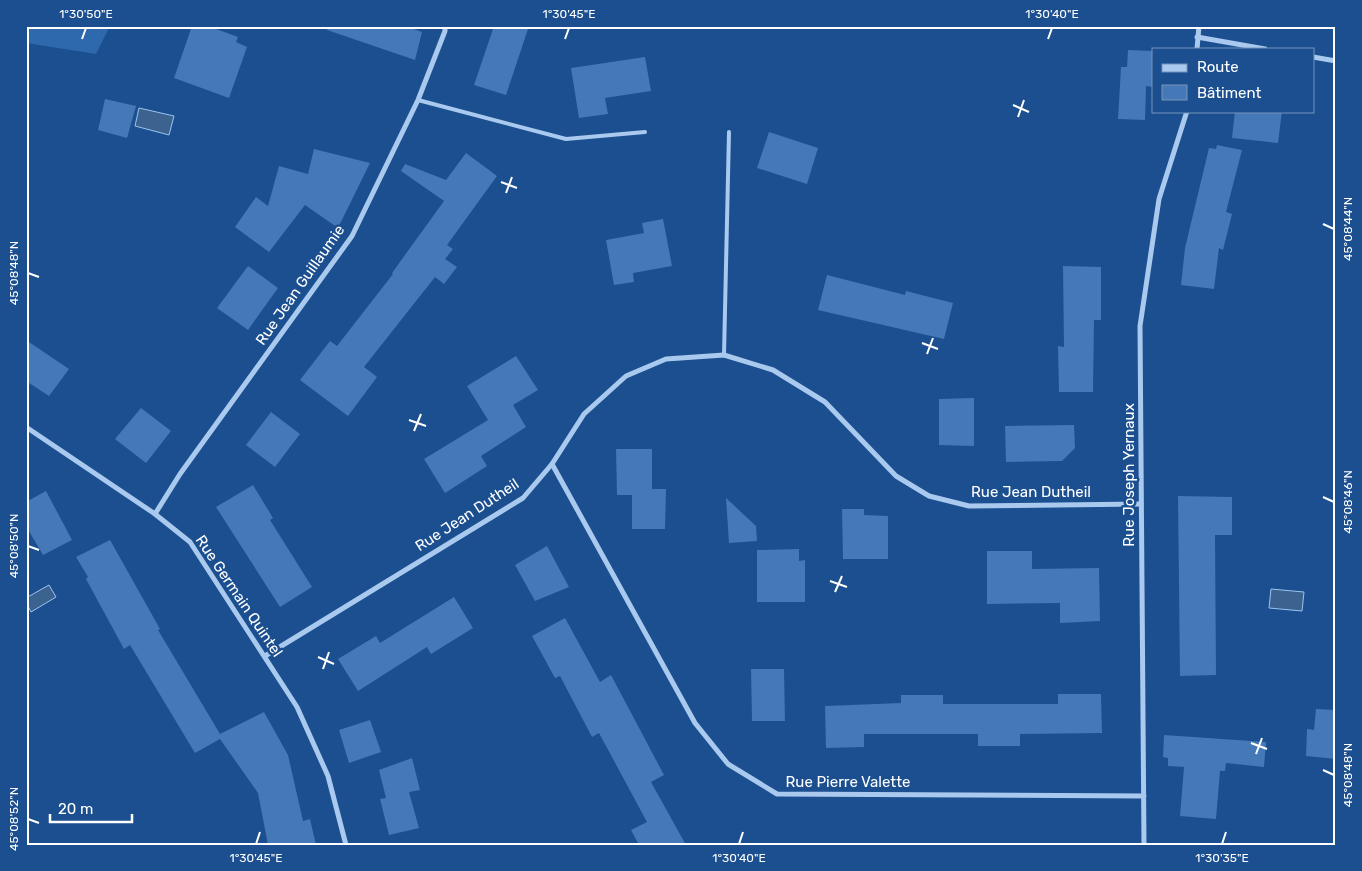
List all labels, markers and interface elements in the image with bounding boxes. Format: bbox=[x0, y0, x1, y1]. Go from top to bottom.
text: 1°30'50"E bbox=[59, 7, 113, 21]
text: 1°30'45"E bbox=[543, 7, 595, 21]
text: 1°30'40"E bbox=[1025, 7, 1079, 21]
legend bbox=[1152, 48, 1314, 112]
text: Route bbox=[1197, 58, 1239, 76]
text: Bâtiment bbox=[1197, 84, 1261, 102]
text: 45°08'44"N bbox=[1341, 197, 1355, 261]
street label: Rue Jean Guillaumie bbox=[252, 221, 348, 349]
text: 45°08'48"N bbox=[7, 241, 21, 305]
street label: Rue Joseph Yernaux bbox=[1120, 403, 1138, 547]
text: 45°08'46"N bbox=[1341, 470, 1355, 534]
street label: Rue Jean Dutheil bbox=[412, 475, 522, 555]
street label: Rue Jean Dutheil bbox=[971, 483, 1091, 501]
text: 45°08'50"N bbox=[7, 514, 21, 578]
street label: Rue Germain Quintel bbox=[192, 532, 286, 660]
text: 45°08'48"N bbox=[1341, 743, 1355, 807]
street label: Rue Pierre Valette bbox=[786, 773, 910, 791]
text: 45°08'52"N bbox=[7, 787, 21, 851]
scale bar bbox=[50, 791, 132, 823]
text: 20 m bbox=[58, 800, 93, 818]
text: 1°30'45"E bbox=[230, 851, 282, 865]
text: 1°30'40"E bbox=[712, 851, 766, 865]
text: 1°30'35"E bbox=[1195, 851, 1249, 865]

